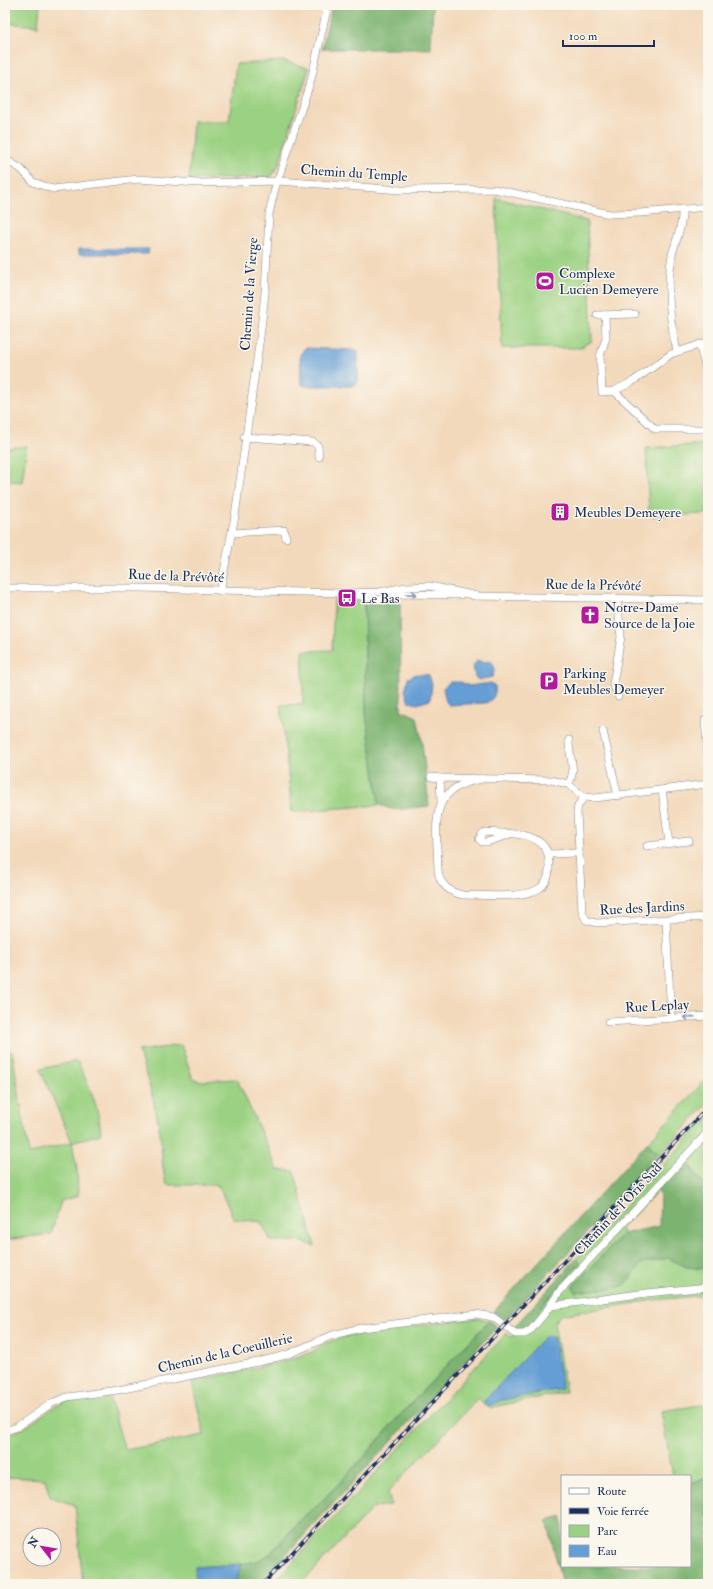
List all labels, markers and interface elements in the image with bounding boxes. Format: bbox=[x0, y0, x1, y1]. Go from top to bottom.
scale bar bbox=[563, 22, 654, 48]
text: 100 m bbox=[569, 29, 598, 44]
street label: Chemin du Temple bbox=[300, 161, 408, 186]
street label: Chemin de la Vierge bbox=[237, 237, 261, 351]
place label: Complexe Lucien Demeyere bbox=[559, 265, 659, 299]
sports icon: Complexe Lucien Demeyere bbox=[534, 270, 556, 292]
building icon: Meubles Demeyere bbox=[549, 501, 571, 523]
place label: Meubles Demeyere bbox=[574, 504, 681, 522]
street label: Rue de la Prévôté bbox=[128, 566, 224, 586]
street label: Rue de la Prévôté bbox=[545, 576, 641, 594]
bus stop icon: Le Bas bbox=[336, 587, 358, 609]
place label: Le Bas bbox=[361, 590, 400, 607]
one-way arrow bbox=[404, 590, 417, 598]
place label: Notre-Dame Source de la Joie bbox=[604, 599, 695, 632]
church icon: Notre-Dame Source de la Joie bbox=[579, 604, 601, 626]
place label: Parking Meubles Demeyer bbox=[563, 665, 665, 699]
parking icon: Parking Meubles Demeyer bbox=[538, 670, 560, 692]
street label: Rue des Jardins bbox=[599, 897, 685, 919]
street label: Rue Leplay bbox=[624, 996, 690, 1017]
one-way arrow bbox=[683, 1014, 696, 1021]
street label: Chemin de l'Oris Sud bbox=[571, 1159, 666, 1259]
street label: Chemin de la Coeuillerie bbox=[156, 1329, 294, 1377]
legend bbox=[561, 1475, 691, 1567]
text: Route bbox=[597, 1484, 626, 1499]
text: Voie ferrée bbox=[597, 1504, 649, 1519]
text: Parc bbox=[597, 1524, 618, 1539]
north arrow bbox=[22, 1527, 62, 1567]
text: N bbox=[25, 1534, 43, 1551]
text: Eau bbox=[597, 1544, 617, 1559]

